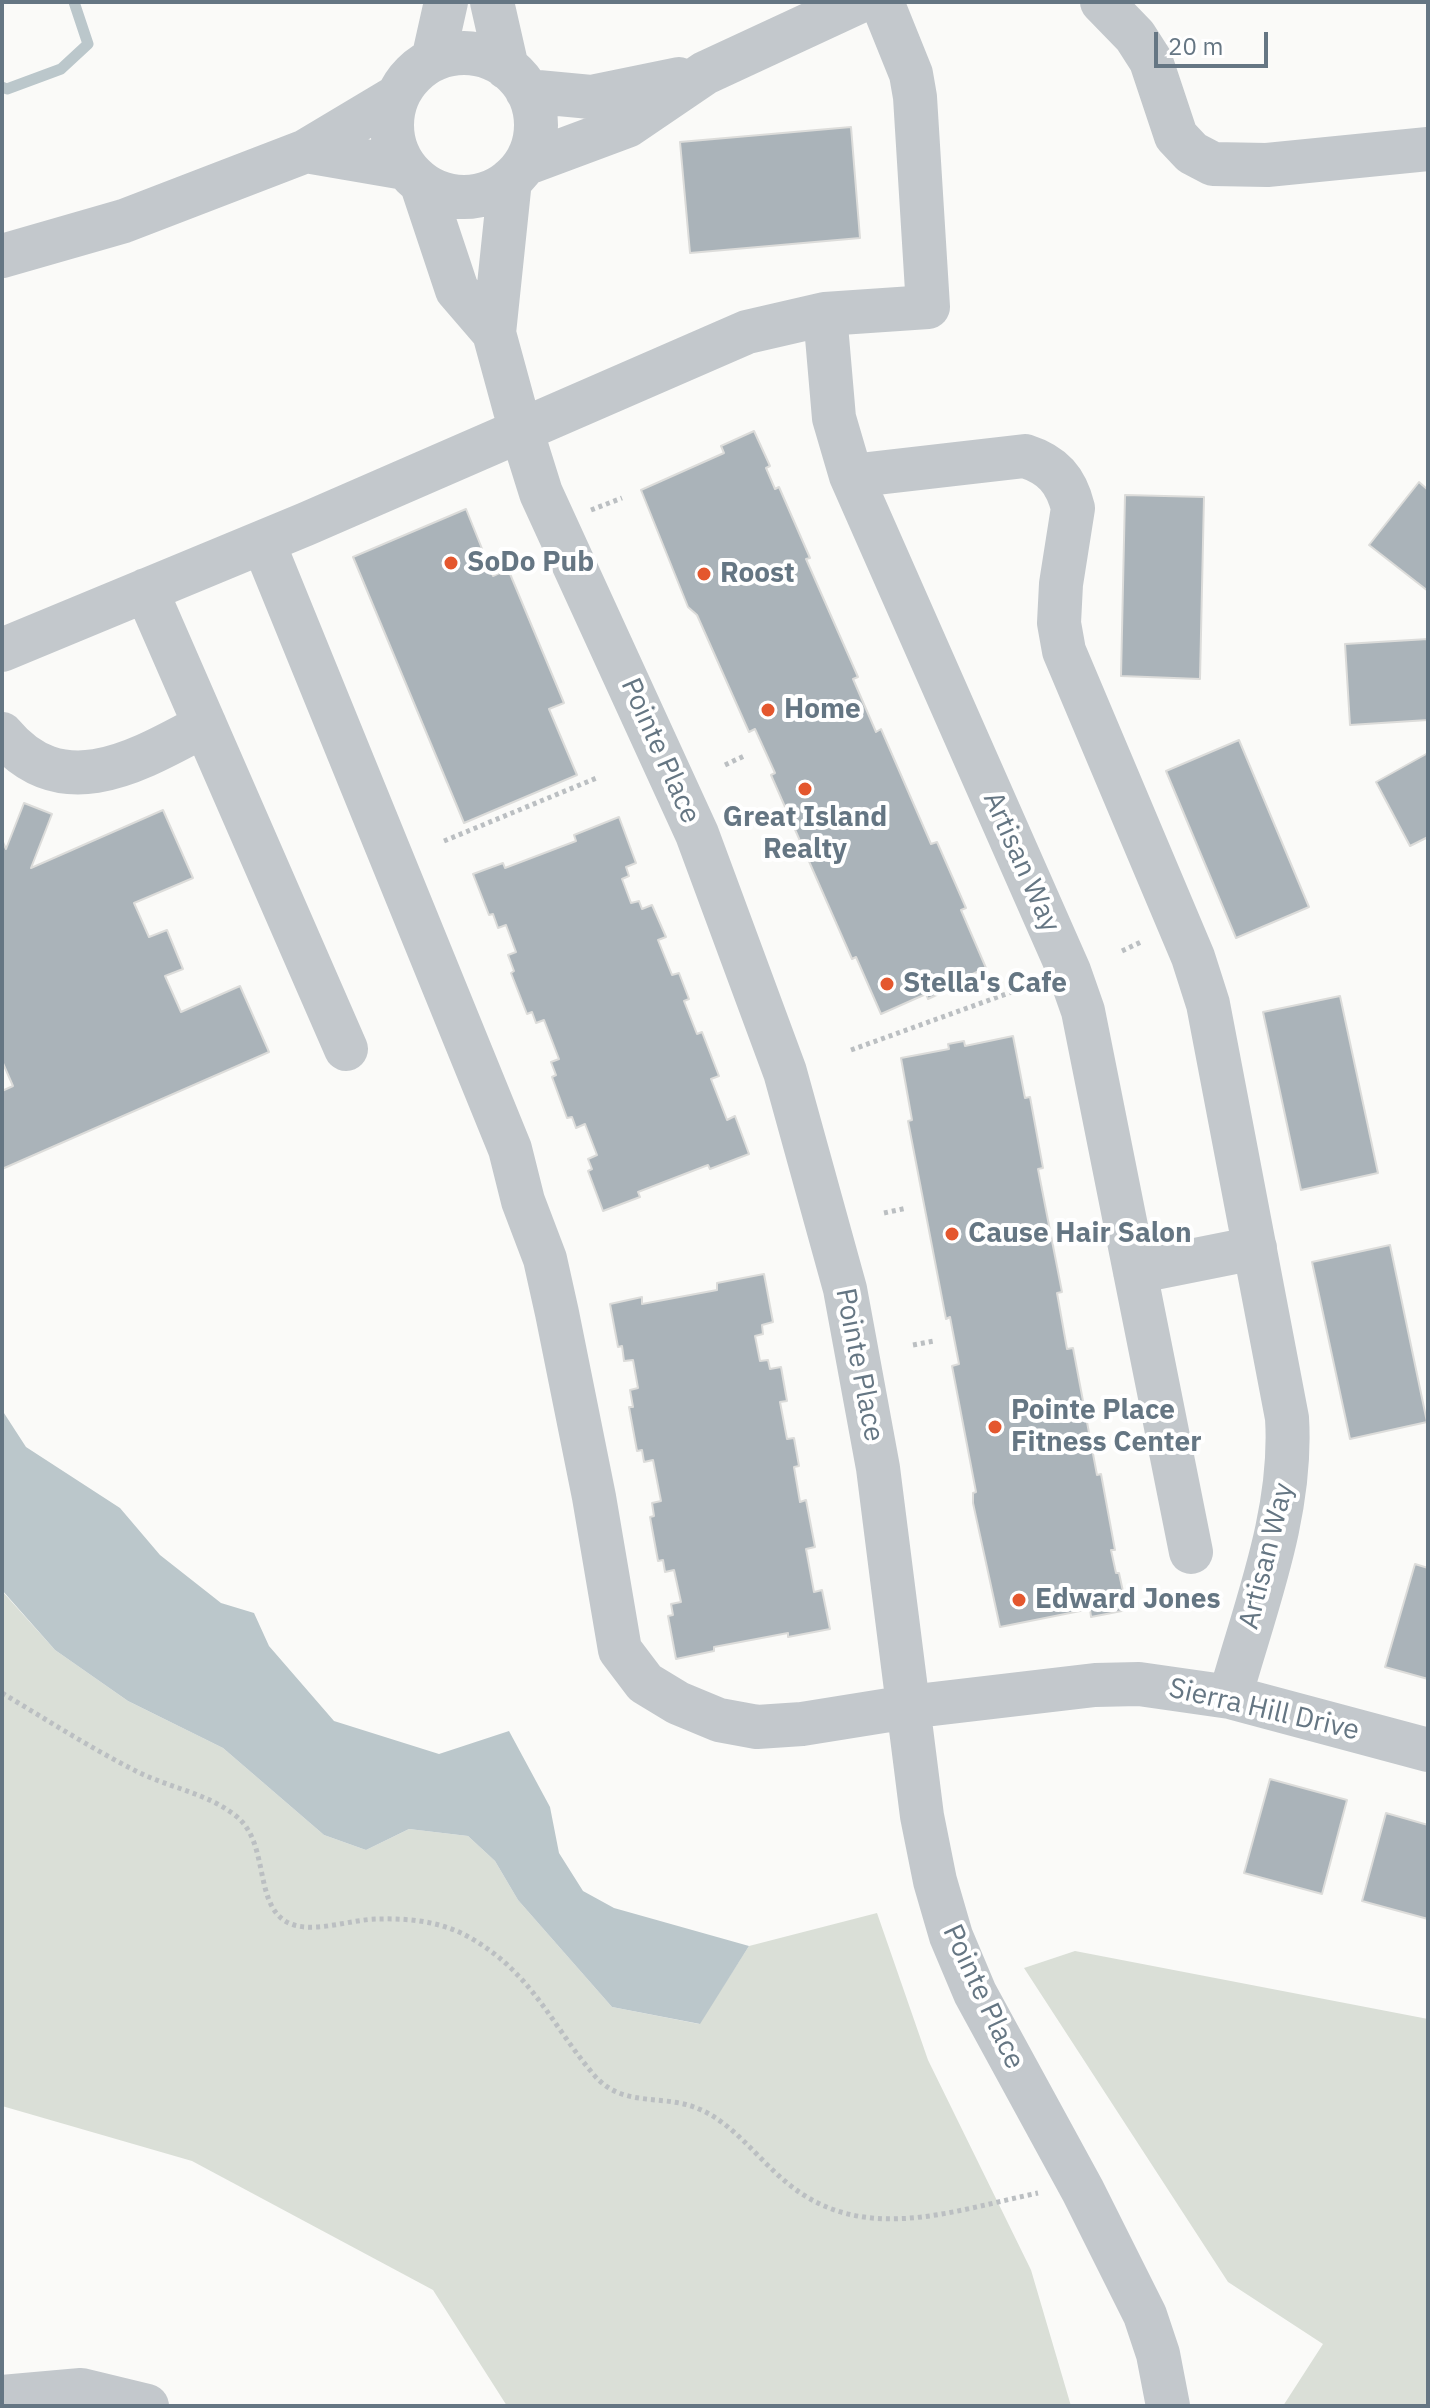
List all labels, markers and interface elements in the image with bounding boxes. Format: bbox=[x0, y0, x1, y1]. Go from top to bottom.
scale bar bbox=[1158, 16, 1272, 66]
text: 20 m bbox=[1168, 30, 1223, 62]
place label: SoDo Pub bbox=[467, 546, 594, 580]
marker: SoDo Pub bbox=[442, 554, 460, 572]
place label: Roost bbox=[720, 557, 795, 591]
marker: Roost bbox=[695, 565, 713, 583]
street label: Pointe Place bbox=[613, 673, 707, 829]
place label: Home bbox=[784, 693, 861, 727]
marker: Home bbox=[759, 701, 777, 719]
marker: Great Island Realty bbox=[796, 780, 814, 798]
street label: Artisan Way bbox=[975, 787, 1067, 937]
place label: Great Island Realty bbox=[723, 801, 887, 867]
place label: Stella's Cafe bbox=[903, 967, 1067, 1001]
marker: Stella's Cafe bbox=[878, 975, 896, 993]
place label: Cause Hair Salon bbox=[968, 1217, 1192, 1251]
marker: Cause Hair Salon bbox=[943, 1225, 961, 1243]
street label: Pointe Place bbox=[828, 1285, 890, 1445]
place label: Pointe Place Fitness Center bbox=[1011, 1394, 1201, 1460]
marker: Pointe Place Fitness Center bbox=[986, 1418, 1004, 1436]
street label: Artisan Way bbox=[1233, 1479, 1301, 1633]
place label: Edward Jones bbox=[1035, 1583, 1221, 1617]
marker: Edward Jones bbox=[1010, 1591, 1028, 1609]
street label: Sierra Hill Drive bbox=[1166, 1672, 1362, 1748]
street label: Pointe Place bbox=[935, 1919, 1031, 2075]

